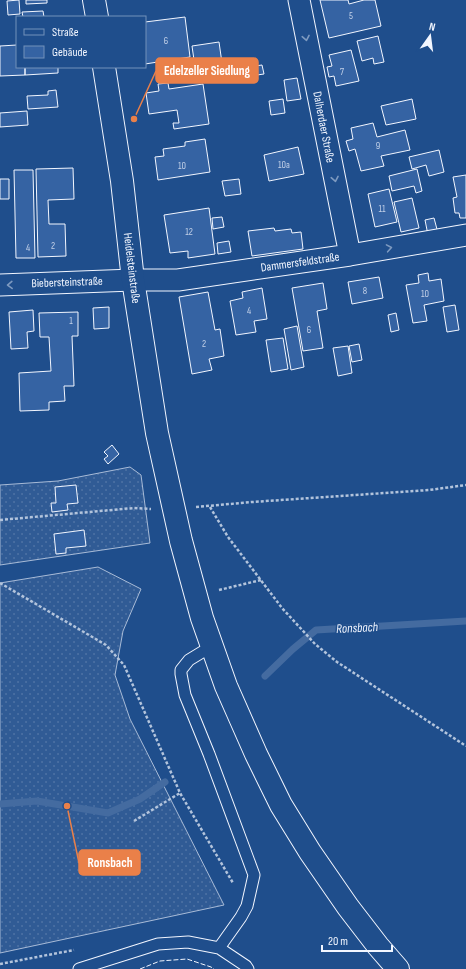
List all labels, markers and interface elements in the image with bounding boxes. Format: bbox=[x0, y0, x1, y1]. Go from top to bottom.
house number: 5 bbox=[349, 10, 353, 22]
legend bbox=[16, 16, 146, 68]
north arrow bbox=[410, 16, 450, 56]
text: N bbox=[428, 20, 437, 34]
text: Straße bbox=[52, 25, 79, 40]
house number: 6 bbox=[164, 35, 168, 47]
one-way arrow bbox=[302, 35, 310, 41]
text: Gebäude bbox=[52, 45, 87, 60]
callout: Edelzeller Siedlung bbox=[156, 58, 258, 83]
text: Edelzeller Siedlung bbox=[164, 63, 251, 79]
house number: 7 bbox=[340, 66, 344, 78]
street label: Dalherdaer Straße bbox=[309, 90, 338, 164]
house number: 9 bbox=[376, 140, 380, 152]
house number: 10a bbox=[278, 159, 290, 171]
house number: 10 bbox=[178, 160, 186, 172]
one-way arrow bbox=[330, 176, 338, 183]
house number: 11 bbox=[379, 203, 386, 215]
house number: 12 bbox=[185, 226, 193, 238]
street label: Heidelsteinstraße bbox=[120, 232, 143, 304]
house number: 2 bbox=[51, 240, 55, 252]
house number: 4 bbox=[26, 242, 30, 254]
one-way arrow bbox=[385, 245, 392, 253]
street label: Dammersfeldstraße bbox=[260, 250, 341, 275]
street label: Biebersteinstraße bbox=[31, 274, 103, 291]
one-way arrow bbox=[7, 280, 13, 289]
house number: 8 bbox=[363, 285, 367, 297]
house number: 10 bbox=[421, 288, 429, 300]
house number: 4 bbox=[247, 305, 251, 317]
house number: 1 bbox=[69, 315, 73, 327]
house number: 6 bbox=[307, 324, 311, 336]
house number: 2 bbox=[202, 338, 206, 350]
water label: Ronsbach bbox=[336, 619, 379, 637]
callout: Ronsbach bbox=[79, 850, 140, 875]
text: Ronsbach bbox=[88, 855, 133, 871]
scale bar bbox=[322, 927, 392, 953]
text: 20 m bbox=[328, 934, 348, 949]

